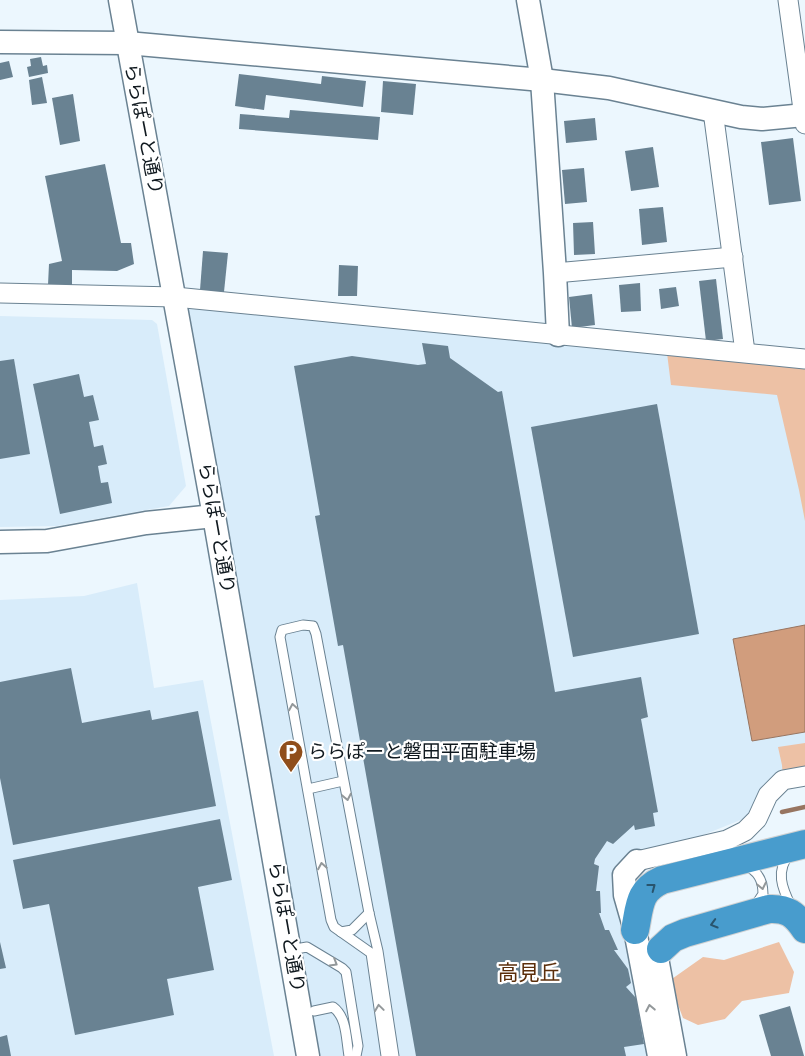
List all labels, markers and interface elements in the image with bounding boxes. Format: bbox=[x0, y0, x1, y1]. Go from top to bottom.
street label: ららぽーと通り bbox=[119, 62, 167, 196]
street label: ららぽーと通り bbox=[193, 461, 239, 595]
one-way arrow bbox=[288, 702, 299, 711]
parking icon: ららぽーと磐田平面駐車場 bbox=[278, 739, 304, 773]
place label: ららぽーと磐田平面駐車場 bbox=[308, 741, 536, 764]
one-way arrow bbox=[341, 793, 351, 802]
street label: ららぽーと通り bbox=[263, 860, 309, 994]
one-way arrow bbox=[317, 862, 327, 871]
one-way arrow bbox=[756, 881, 766, 890]
one-way arrow bbox=[646, 884, 655, 892]
one-way arrow bbox=[711, 918, 719, 928]
one-way arrow bbox=[328, 956, 337, 966]
district label: 高見丘 bbox=[498, 961, 561, 986]
one-way arrow bbox=[374, 1003, 385, 1011]
one-way arrow bbox=[645, 1004, 656, 1013]

